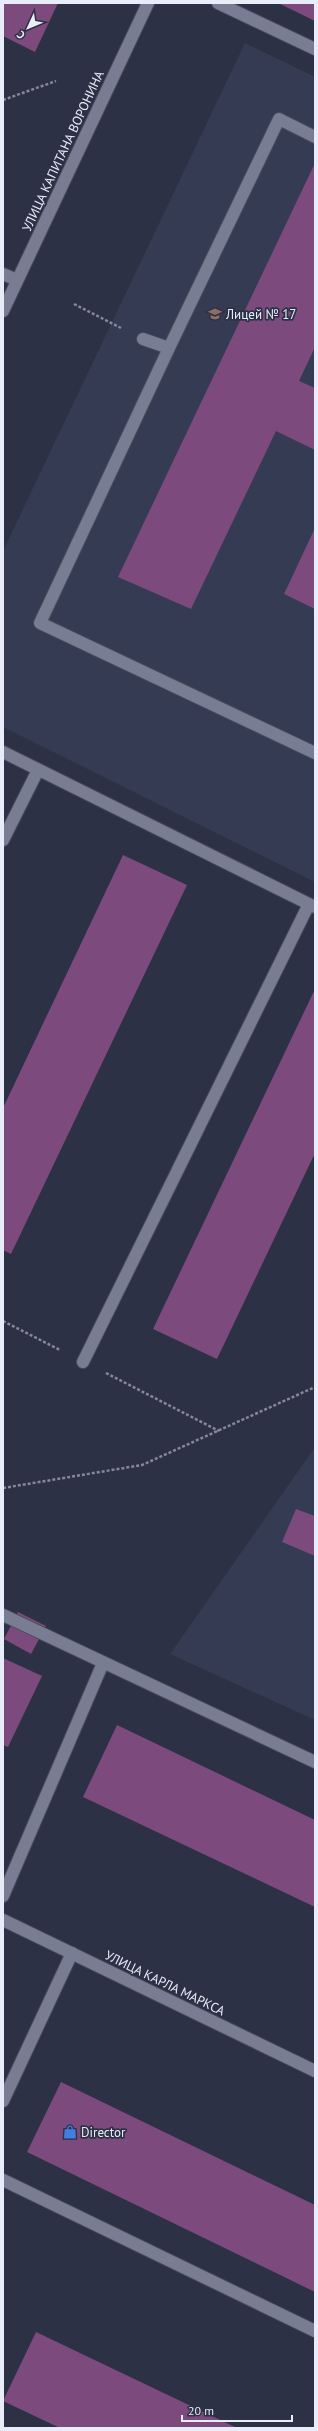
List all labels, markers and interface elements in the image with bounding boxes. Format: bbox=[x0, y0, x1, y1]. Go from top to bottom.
north arrow bbox=[8, 8, 48, 48]
text: С bbox=[14, 28, 28, 42]
street label: УЛИЦА КАПИТАНА ВОРОНИНА bbox=[18, 67, 108, 234]
school or university icon: Лицей № 17 bbox=[207, 306, 223, 322]
place label: Лицей № 17 bbox=[225, 306, 296, 323]
street label: УЛИЦА КАРЛА МАРКСА bbox=[102, 1947, 228, 2020]
shop icon: Director bbox=[62, 2124, 78, 2140]
place label: Director bbox=[81, 2124, 126, 2141]
scale bar bbox=[182, 2397, 292, 2423]
text: 20 m bbox=[188, 2403, 214, 2418]

